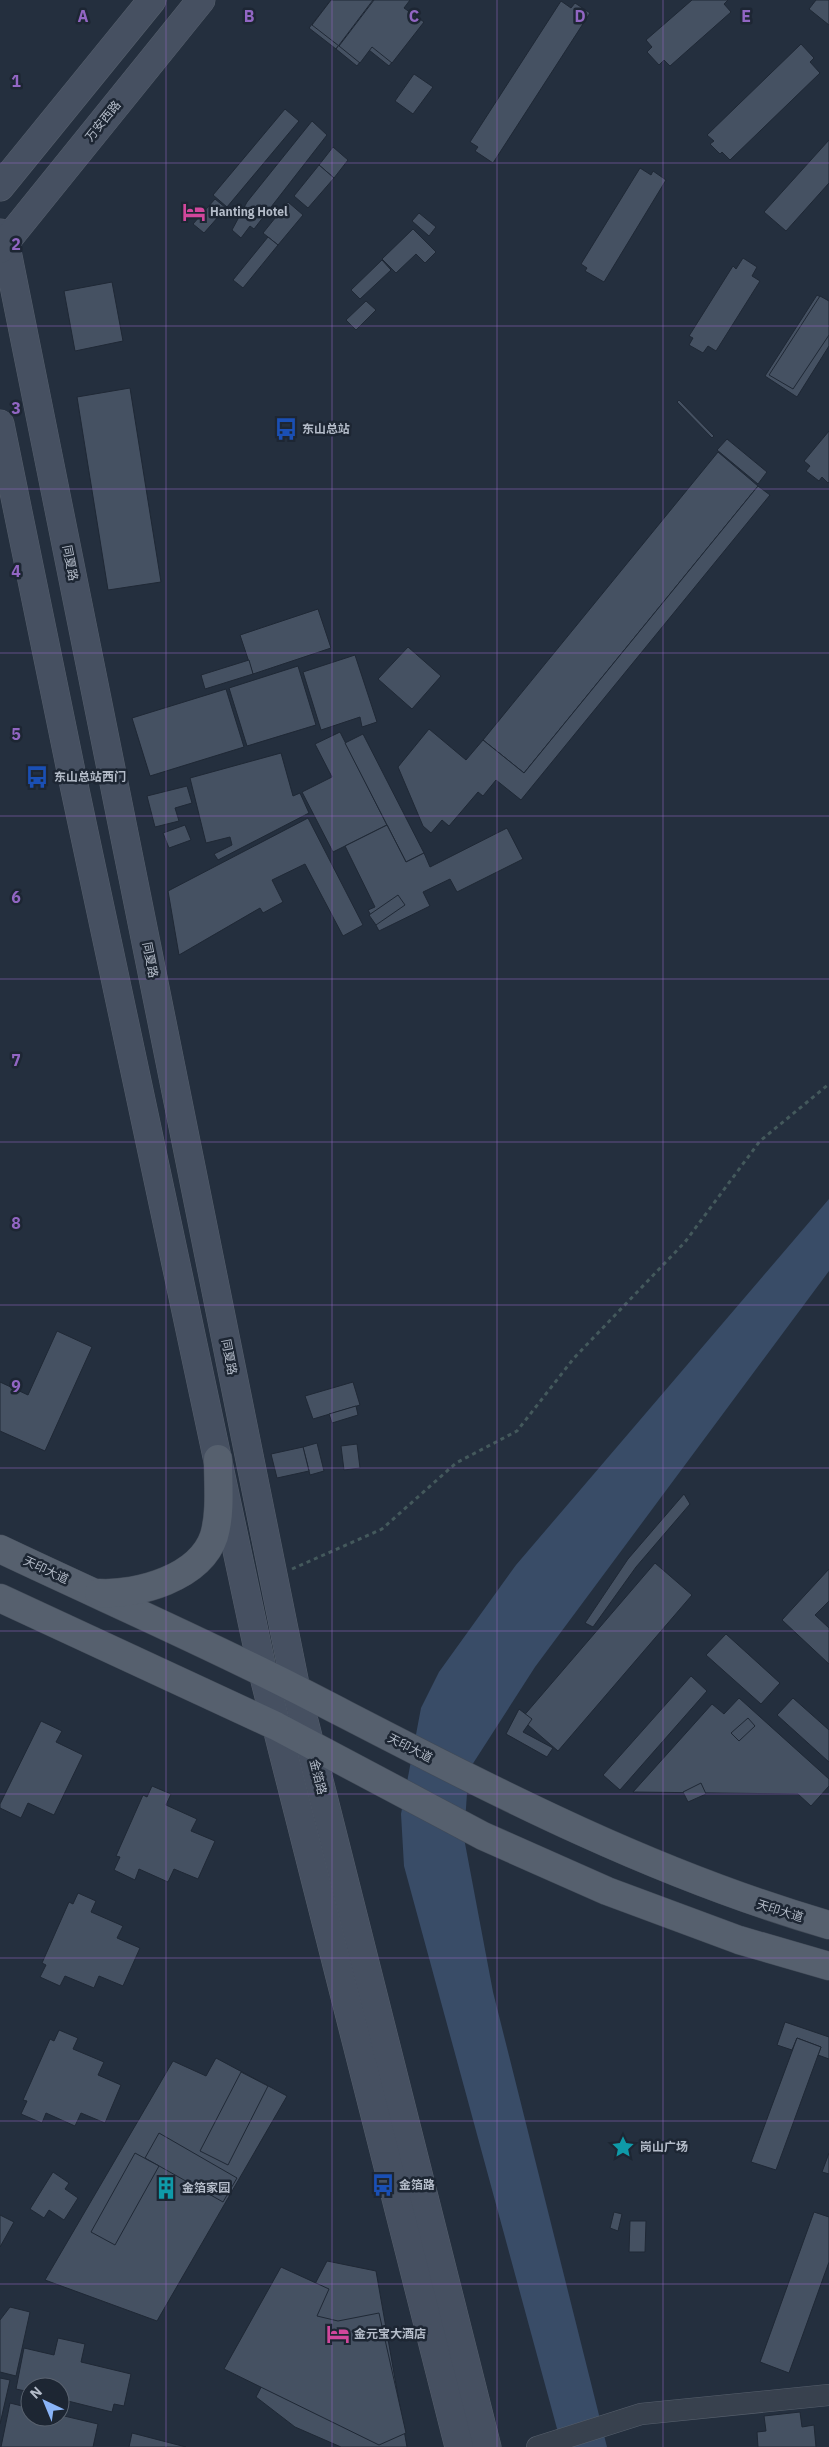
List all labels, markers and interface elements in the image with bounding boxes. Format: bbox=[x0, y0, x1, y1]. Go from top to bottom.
text: A bbox=[78, 6, 89, 26]
text: B bbox=[244, 6, 255, 26]
text: C bbox=[409, 6, 419, 26]
text: D bbox=[574, 6, 586, 26]
text: E bbox=[741, 6, 751, 26]
text: 1 bbox=[11, 71, 21, 91]
street label: 万安西路 bbox=[82, 97, 124, 144]
hotel icon: Hanting Hotel bbox=[181, 199, 207, 225]
place label: Hanting Hotel bbox=[210, 204, 288, 219]
text: 2 bbox=[11, 234, 21, 254]
text: 3 bbox=[11, 398, 21, 418]
bus stop icon: 东山总站 bbox=[273, 416, 299, 442]
place label: 东山总站 bbox=[302, 421, 350, 436]
street label: 同夏路 bbox=[60, 544, 81, 582]
text: 4 bbox=[11, 561, 21, 581]
text: 5 bbox=[11, 724, 21, 744]
bus stop icon: 东山总站西门 bbox=[24, 764, 50, 790]
place label: 东山总站西门 bbox=[54, 769, 126, 784]
text: 6 bbox=[11, 887, 21, 907]
street label: 同夏路 bbox=[140, 941, 161, 979]
text: 7 bbox=[11, 1050, 21, 1070]
text: 8 bbox=[11, 1213, 21, 1233]
street label: 同夏路 bbox=[219, 1338, 240, 1376]
text: 9 bbox=[11, 1376, 21, 1396]
street label: 天印大道 bbox=[21, 1553, 71, 1586]
street label: 天印大道 bbox=[385, 1730, 435, 1765]
street label: 金箔路 bbox=[307, 1758, 330, 1796]
street label: 天印大道 bbox=[755, 1896, 805, 1925]
place icon: 岗山广场 bbox=[610, 2134, 636, 2160]
place label: 岗山广场 bbox=[640, 2139, 688, 2154]
bus stop icon: 金箔路 bbox=[370, 2172, 396, 2198]
building icon: 金箔家园 bbox=[153, 2175, 179, 2201]
place label: 金箔路 bbox=[399, 2177, 435, 2192]
place label: 金箔家园 bbox=[182, 2180, 230, 2195]
hotel icon: 金元宝大酒店 bbox=[325, 2321, 351, 2347]
place label: 金元宝大酒店 bbox=[354, 2326, 426, 2341]
north arrow bbox=[20, 2377, 70, 2427]
text: N bbox=[26, 2383, 46, 2403]

